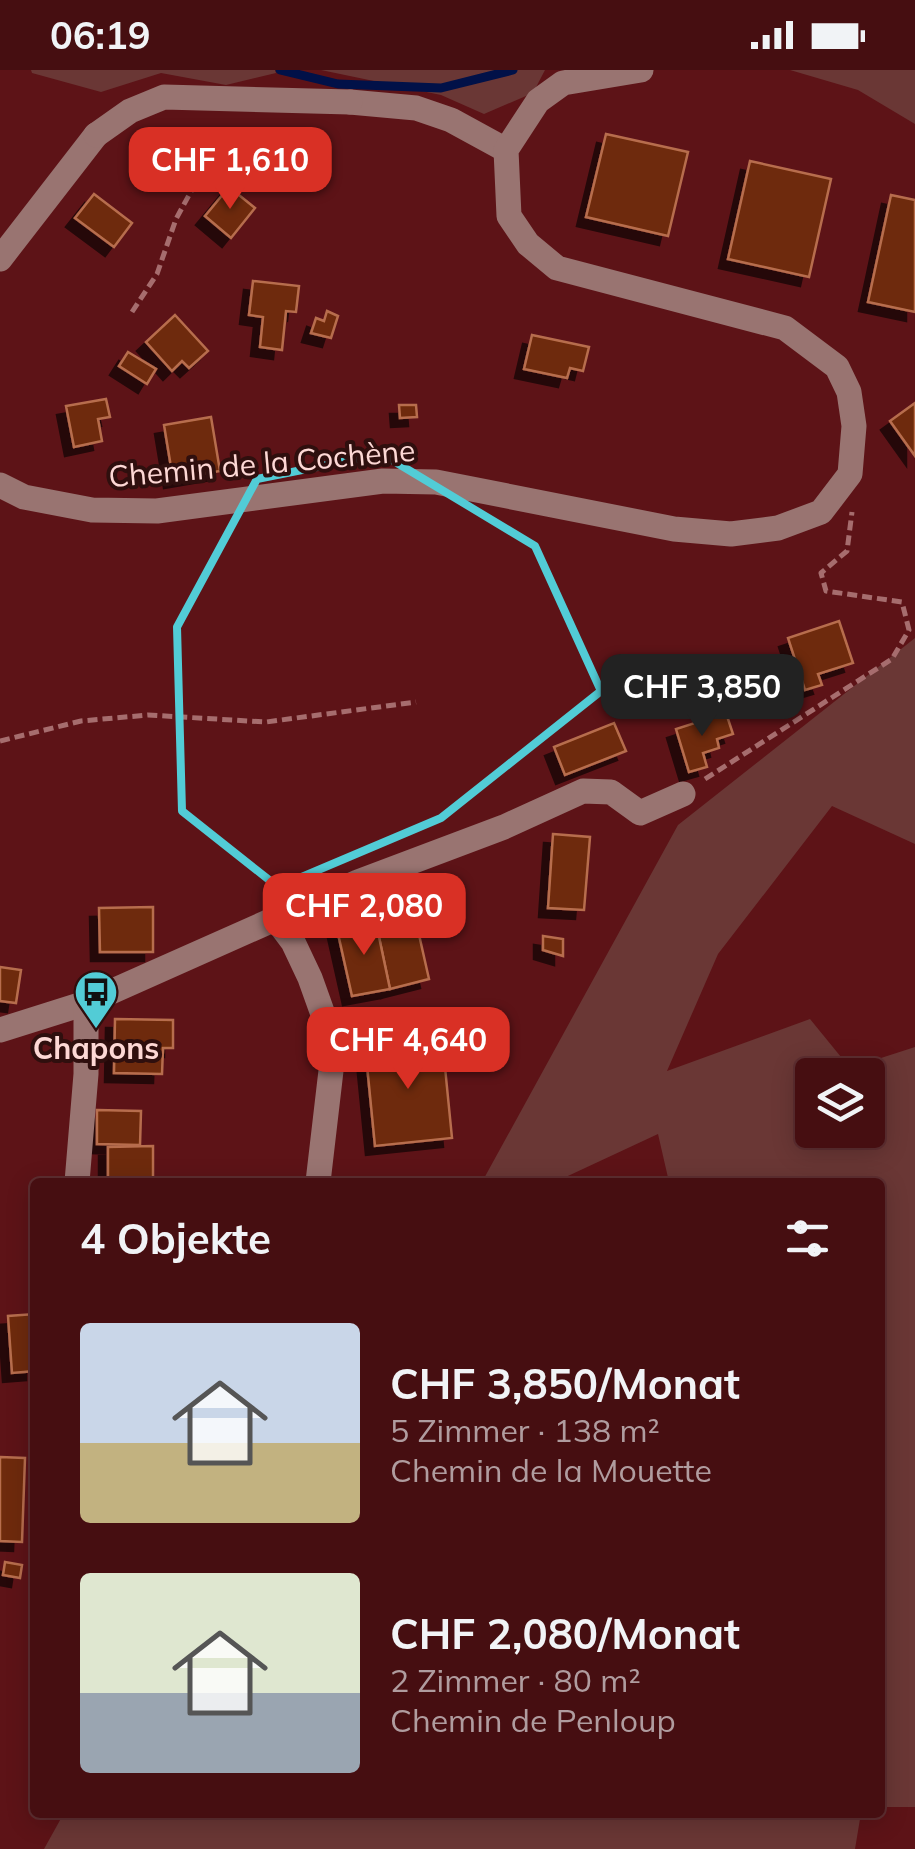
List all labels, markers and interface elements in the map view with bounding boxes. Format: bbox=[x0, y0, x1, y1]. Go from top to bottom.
text: 06:19 bbox=[50, 11, 151, 59]
pin: CHF 1,610 bbox=[116, 127, 344, 212]
text: CHF 1,610 bbox=[151, 139, 309, 179]
street label: Chemin de la Cochène bbox=[107, 431, 417, 495]
pin: CHF 3,850 bbox=[588, 654, 816, 739]
text: CHF 3,850 bbox=[623, 666, 781, 706]
pin: CHF 2,080 bbox=[250, 873, 478, 958]
text: CHF 2,080 bbox=[285, 885, 443, 925]
bus stop icon: Chapons bbox=[73, 969, 119, 1030]
pin: CHF 4,640 bbox=[294, 1007, 522, 1092]
text: CHF 4,640 bbox=[329, 1019, 487, 1059]
place label: Chapons bbox=[33, 1029, 159, 1067]
map controls bbox=[795, 1058, 885, 1148]
button: layers bbox=[795, 1058, 885, 1148]
icon: filters bbox=[780, 1211, 835, 1266]
text: 4 Objekte bbox=[80, 1212, 271, 1265]
text: CHF 3,850/Monat bbox=[390, 1357, 740, 1410]
icon: home bbox=[160, 1363, 280, 1483]
text: 5 Zimmer · 138 m² bbox=[390, 1410, 660, 1450]
text: Chemin de la Mouette bbox=[390, 1450, 712, 1490]
text: CHF 2,080/Monat bbox=[390, 1607, 740, 1660]
icon: home bbox=[160, 1613, 280, 1733]
text: 2 Zimmer · 80 m² bbox=[390, 1660, 641, 1700]
text: Chemin de Penloup bbox=[390, 1700, 676, 1740]

